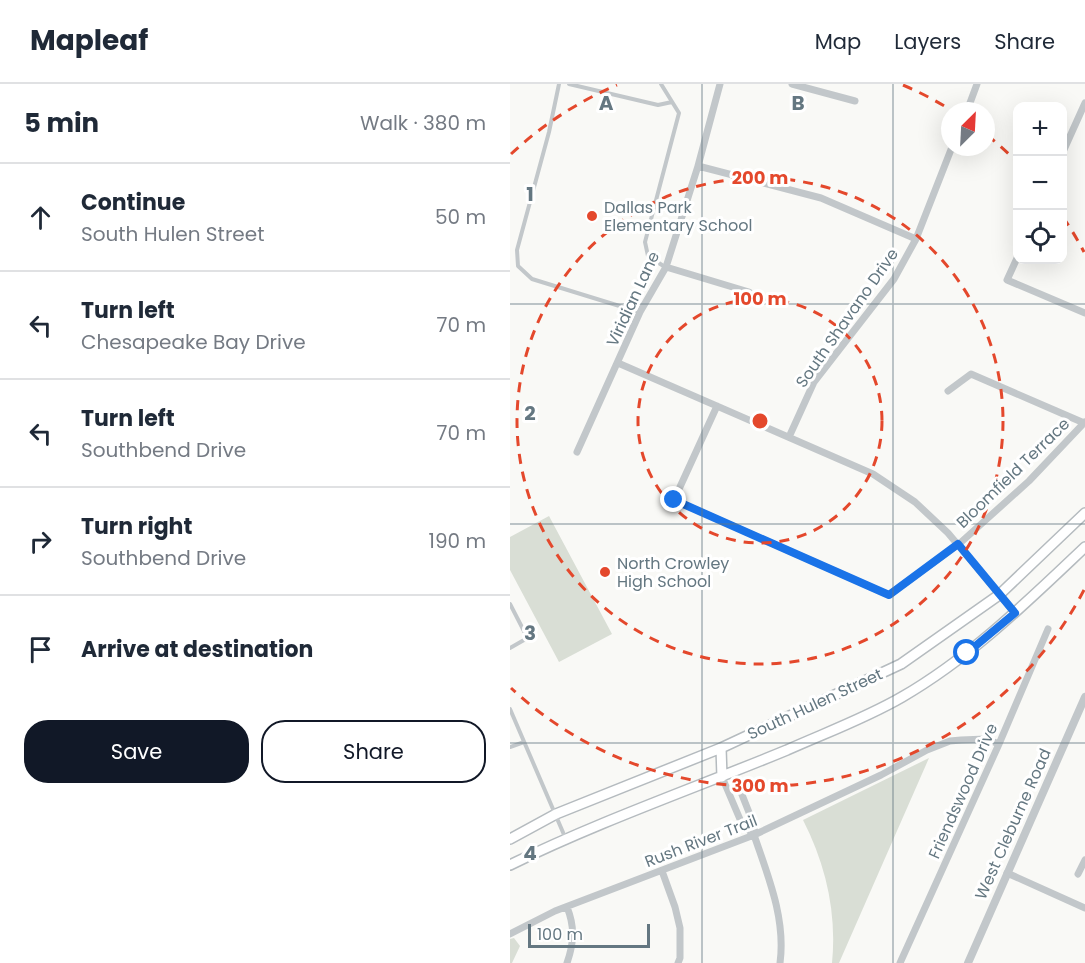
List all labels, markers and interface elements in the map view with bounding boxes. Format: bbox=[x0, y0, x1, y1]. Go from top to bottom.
text: Mapleaf bbox=[30, 21, 148, 60]
text: Map bbox=[815, 27, 861, 56]
text: Layers bbox=[894, 27, 961, 56]
text: Share bbox=[994, 27, 1055, 56]
text: A bbox=[599, 89, 614, 117]
text: B bbox=[791, 89, 805, 117]
north arrow bbox=[941, 102, 995, 156]
map controls bbox=[1013, 102, 1067, 264]
button: + bbox=[1013, 102, 1067, 156]
text: 5 min bbox=[24, 105, 99, 141]
text: Walk · 380 m bbox=[360, 109, 486, 137]
button: − bbox=[1013, 156, 1067, 210]
text: 200 m bbox=[732, 165, 788, 190]
text: 1 bbox=[526, 180, 534, 208]
text: Continue bbox=[81, 187, 185, 218]
place label: Dallas Park Elementary School bbox=[604, 196, 752, 237]
icon: ahead bbox=[24, 201, 57, 234]
text: 50 m bbox=[435, 203, 486, 231]
marker: Dallas Park Elementary School bbox=[585, 209, 599, 223]
button: locate bbox=[1013, 210, 1067, 264]
text: South Hulen Street bbox=[81, 220, 264, 248]
street label: South Shavano Drive bbox=[790, 244, 904, 392]
street label: Viridian Lane bbox=[601, 248, 665, 350]
text: 100 m bbox=[733, 286, 787, 311]
text: Turn left bbox=[81, 295, 175, 326]
icon: left bbox=[24, 309, 57, 342]
text: 70 m bbox=[437, 311, 486, 339]
text: Chesapeake Bay Drive bbox=[81, 328, 306, 356]
text: 2 bbox=[524, 399, 536, 427]
text: Turn left bbox=[81, 403, 175, 434]
centre of rings bbox=[750, 411, 770, 431]
street label: Bloomfield Terrace bbox=[951, 413, 1075, 533]
icon: left bbox=[24, 417, 57, 450]
text: 70 m bbox=[437, 419, 486, 447]
text: Southbend Drive bbox=[81, 436, 246, 464]
route end bbox=[660, 486, 686, 512]
text: Turn right bbox=[81, 511, 192, 542]
icon: right bbox=[24, 525, 57, 558]
text: 190 m bbox=[429, 527, 486, 555]
text: Southbend Drive bbox=[81, 544, 246, 572]
place label: North Crowley High School bbox=[617, 552, 729, 593]
marker: North Crowley High School bbox=[598, 565, 612, 579]
text: 3 bbox=[524, 619, 536, 647]
icon: arrive bbox=[24, 633, 57, 666]
text: Arrive at destination bbox=[81, 634, 313, 665]
route start bbox=[953, 639, 979, 665]
street label: South Hulen Street bbox=[744, 662, 887, 745]
button: Save bbox=[24, 720, 249, 783]
button: Share bbox=[261, 720, 486, 783]
street label: Friendswood Drive bbox=[923, 720, 1003, 862]
street label: West Cleburne Road bbox=[969, 745, 1057, 903]
text: 300 m bbox=[731, 773, 789, 798]
street label: Rush River Trail bbox=[641, 809, 761, 873]
text: 4 bbox=[523, 839, 537, 867]
scale bar bbox=[528, 921, 650, 948]
text: 100 m bbox=[537, 923, 583, 946]

